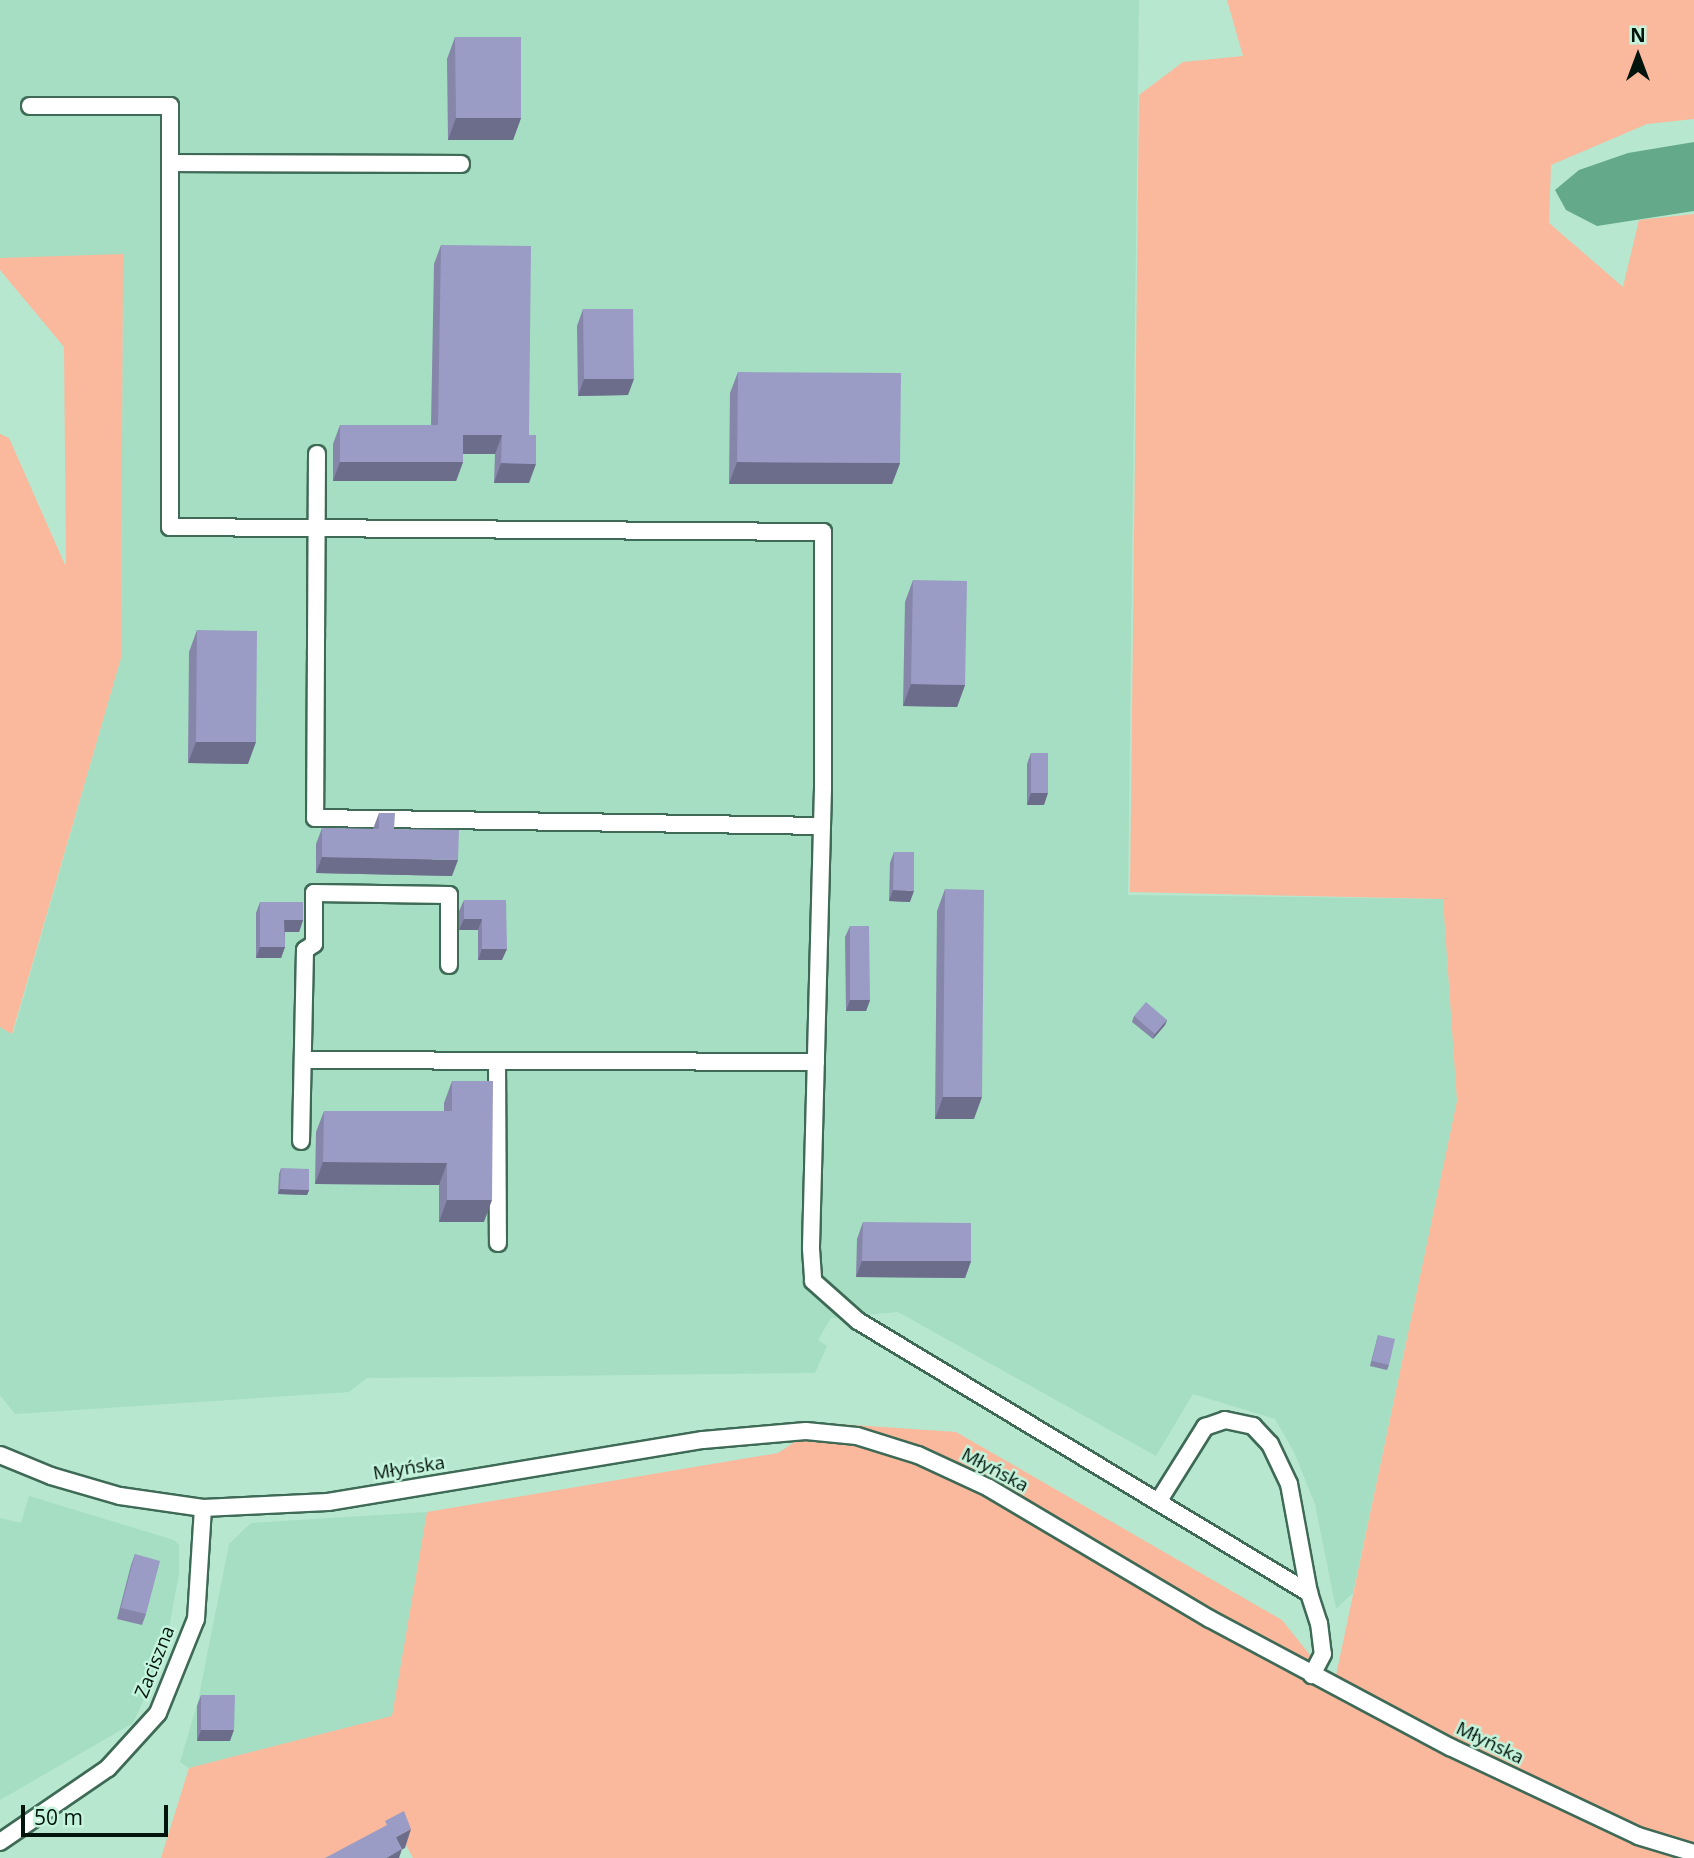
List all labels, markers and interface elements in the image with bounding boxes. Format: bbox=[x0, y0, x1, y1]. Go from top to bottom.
north arrow bbox=[1603, 21, 1673, 91]
text: N bbox=[1630, 22, 1646, 48]
street label: Młyńska bbox=[958, 1443, 1032, 1497]
street label: Młyńska bbox=[371, 1451, 447, 1485]
street label: Zaciszna bbox=[130, 1623, 180, 1701]
street label: Młyńska bbox=[1452, 1717, 1528, 1769]
scale bar bbox=[24, 1792, 172, 1836]
text: 50 m bbox=[34, 1803, 83, 1831]

